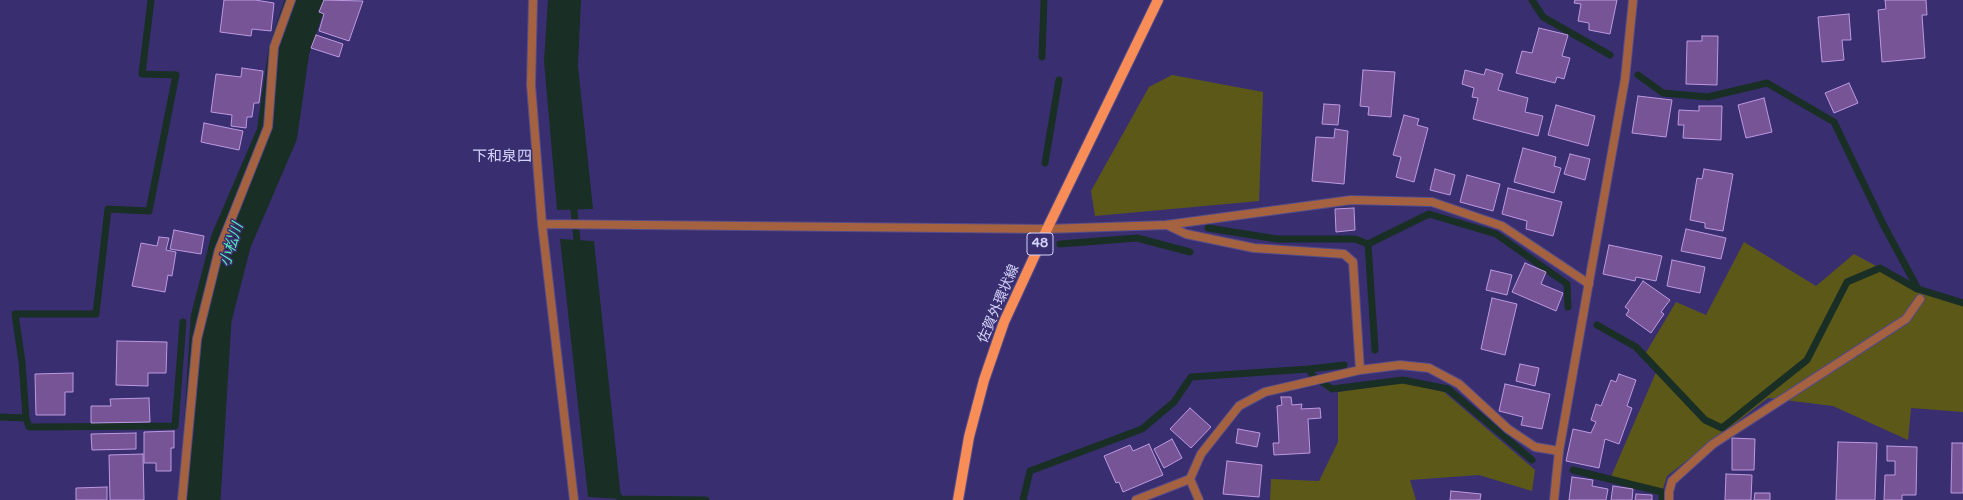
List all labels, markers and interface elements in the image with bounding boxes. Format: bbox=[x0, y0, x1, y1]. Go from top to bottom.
district label: 下和泉四 bbox=[472, 148, 532, 166]
water label: 小松川 bbox=[216, 221, 248, 269]
road number: 48 bbox=[1027, 233, 1053, 255]
street label: 佐賀外環状線 bbox=[975, 262, 1023, 346]

